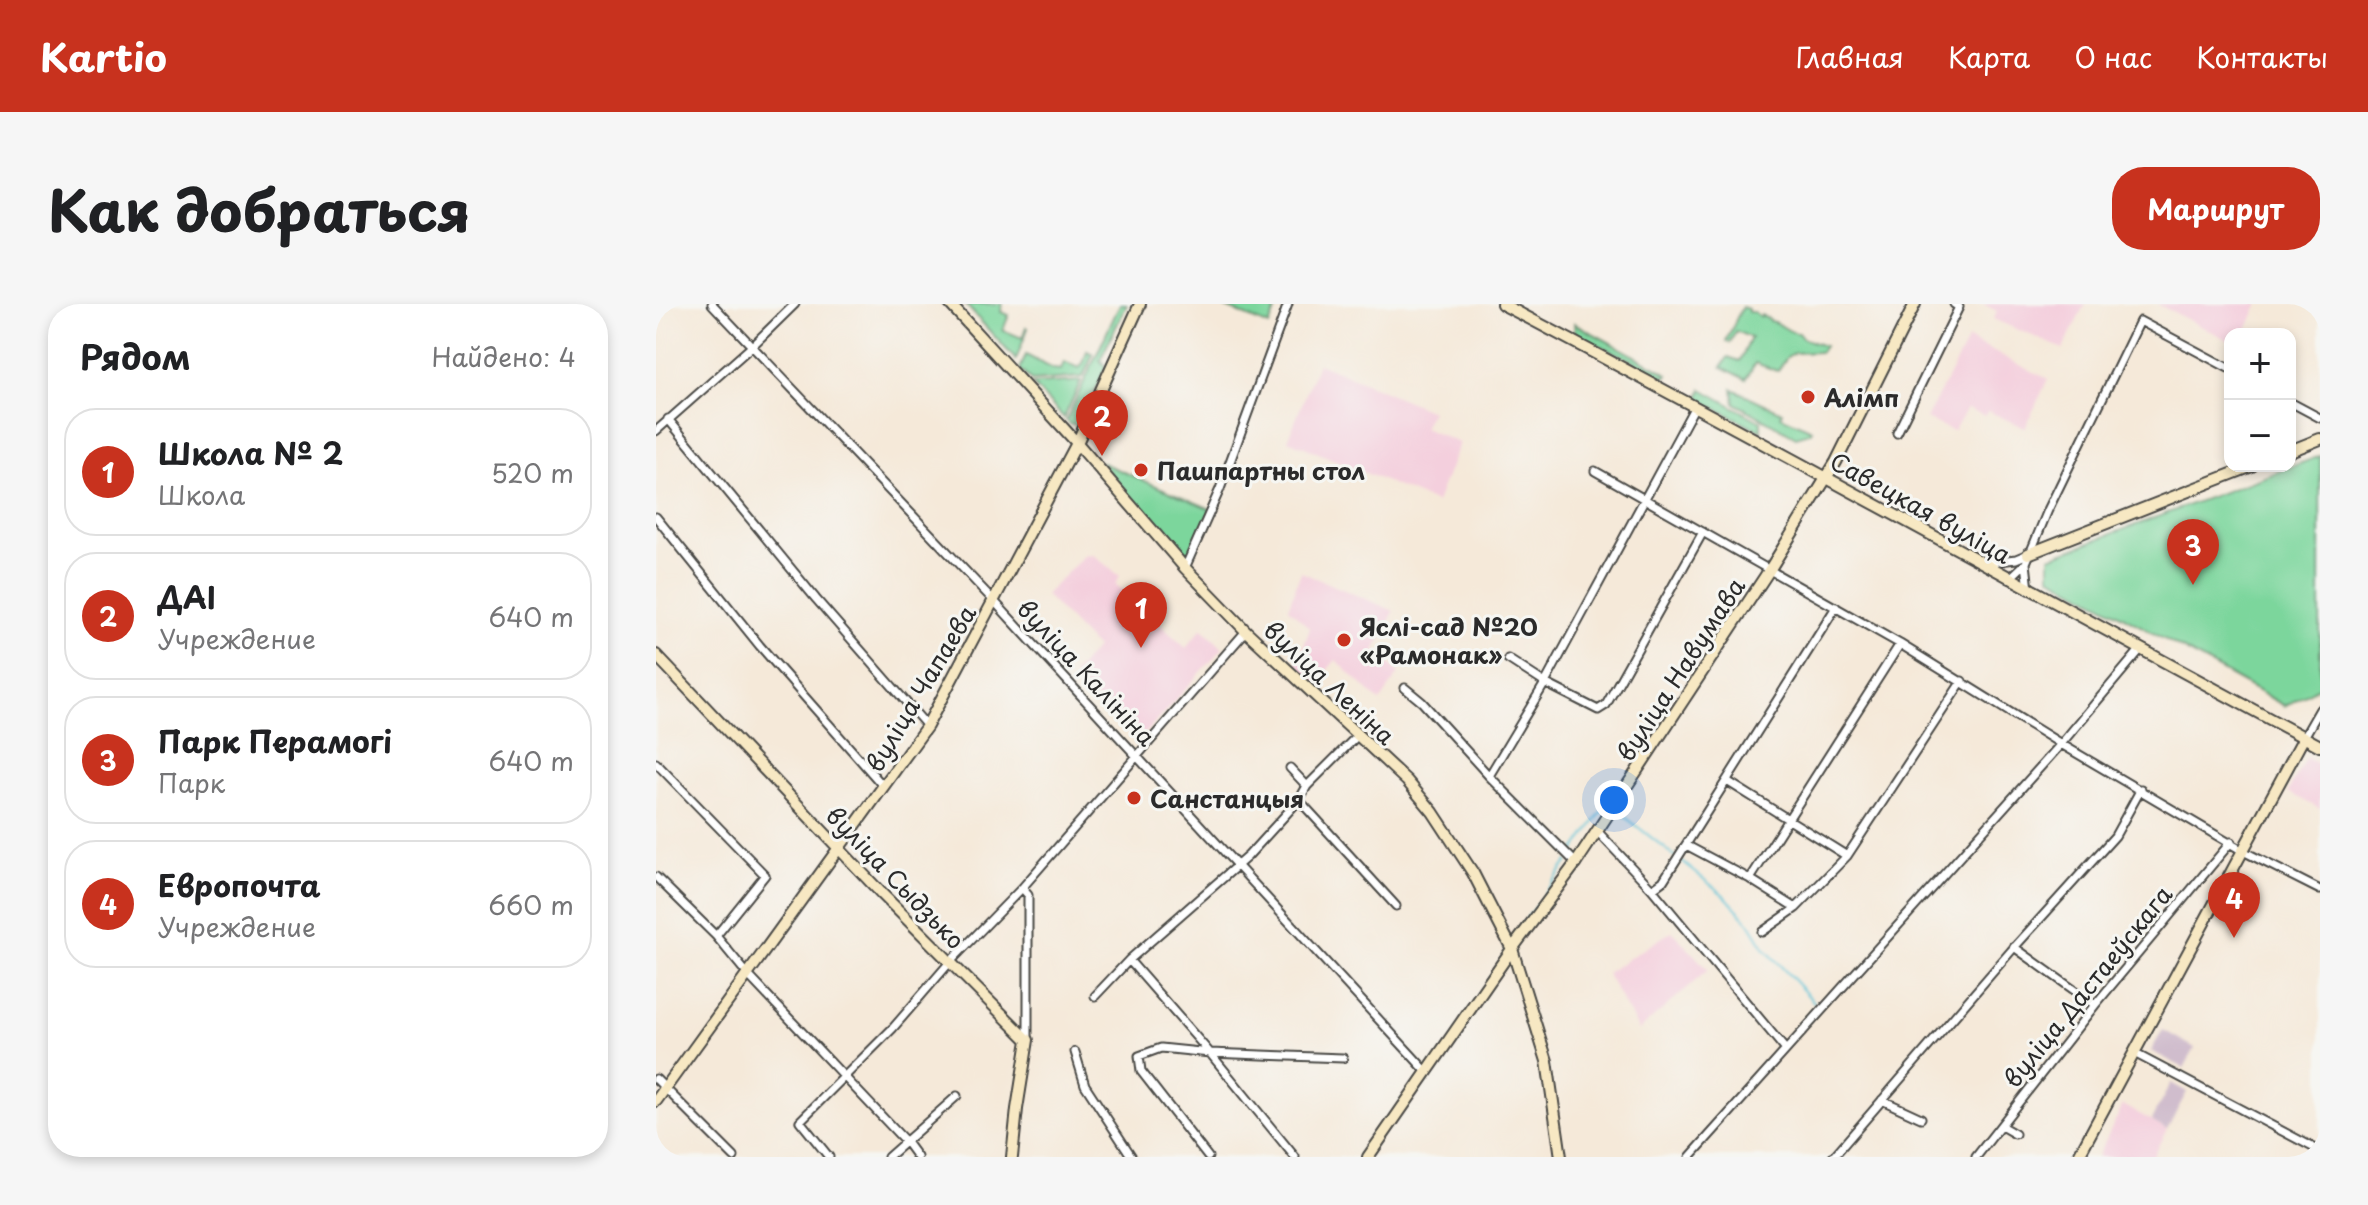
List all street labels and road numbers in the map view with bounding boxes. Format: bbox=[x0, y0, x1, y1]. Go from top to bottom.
street label: Савецкая вуліца bbox=[1824, 442, 2018, 572]
street label: вуліца Навумава bbox=[1607, 570, 1753, 768]
street label: вуліца Калініна bbox=[1009, 591, 1165, 753]
street label: вуліца Чапаева bbox=[856, 598, 984, 778]
street label: вуліца Леніна bbox=[1256, 611, 1404, 753]
street label: вуліца Сыдзько bbox=[818, 797, 974, 957]
street label: вуліца Дастаеўскага bbox=[1994, 877, 2180, 1095]

